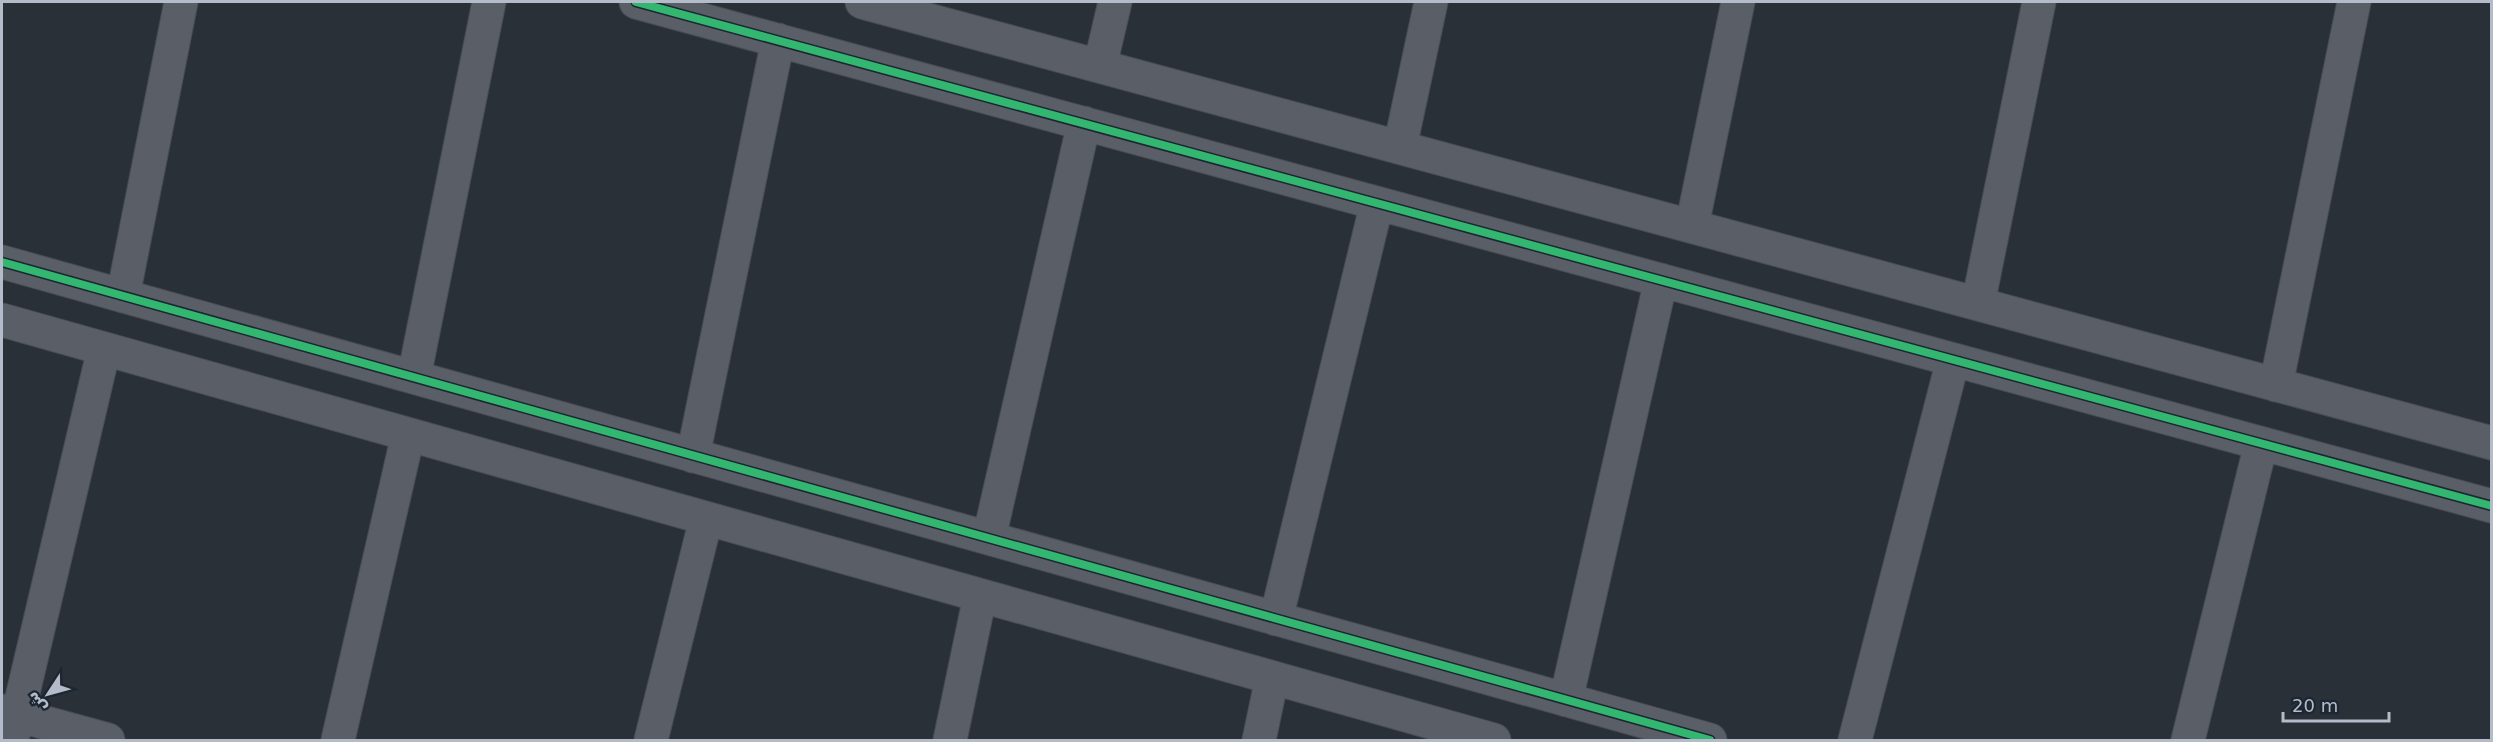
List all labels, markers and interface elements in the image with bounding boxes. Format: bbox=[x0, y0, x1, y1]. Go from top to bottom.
north arrow bbox=[18, 664, 78, 724]
scale bar bbox=[2283, 685, 2390, 723]
text: ش bbox=[22, 688, 50, 717]
text: 20 m bbox=[2292, 695, 2338, 716]

